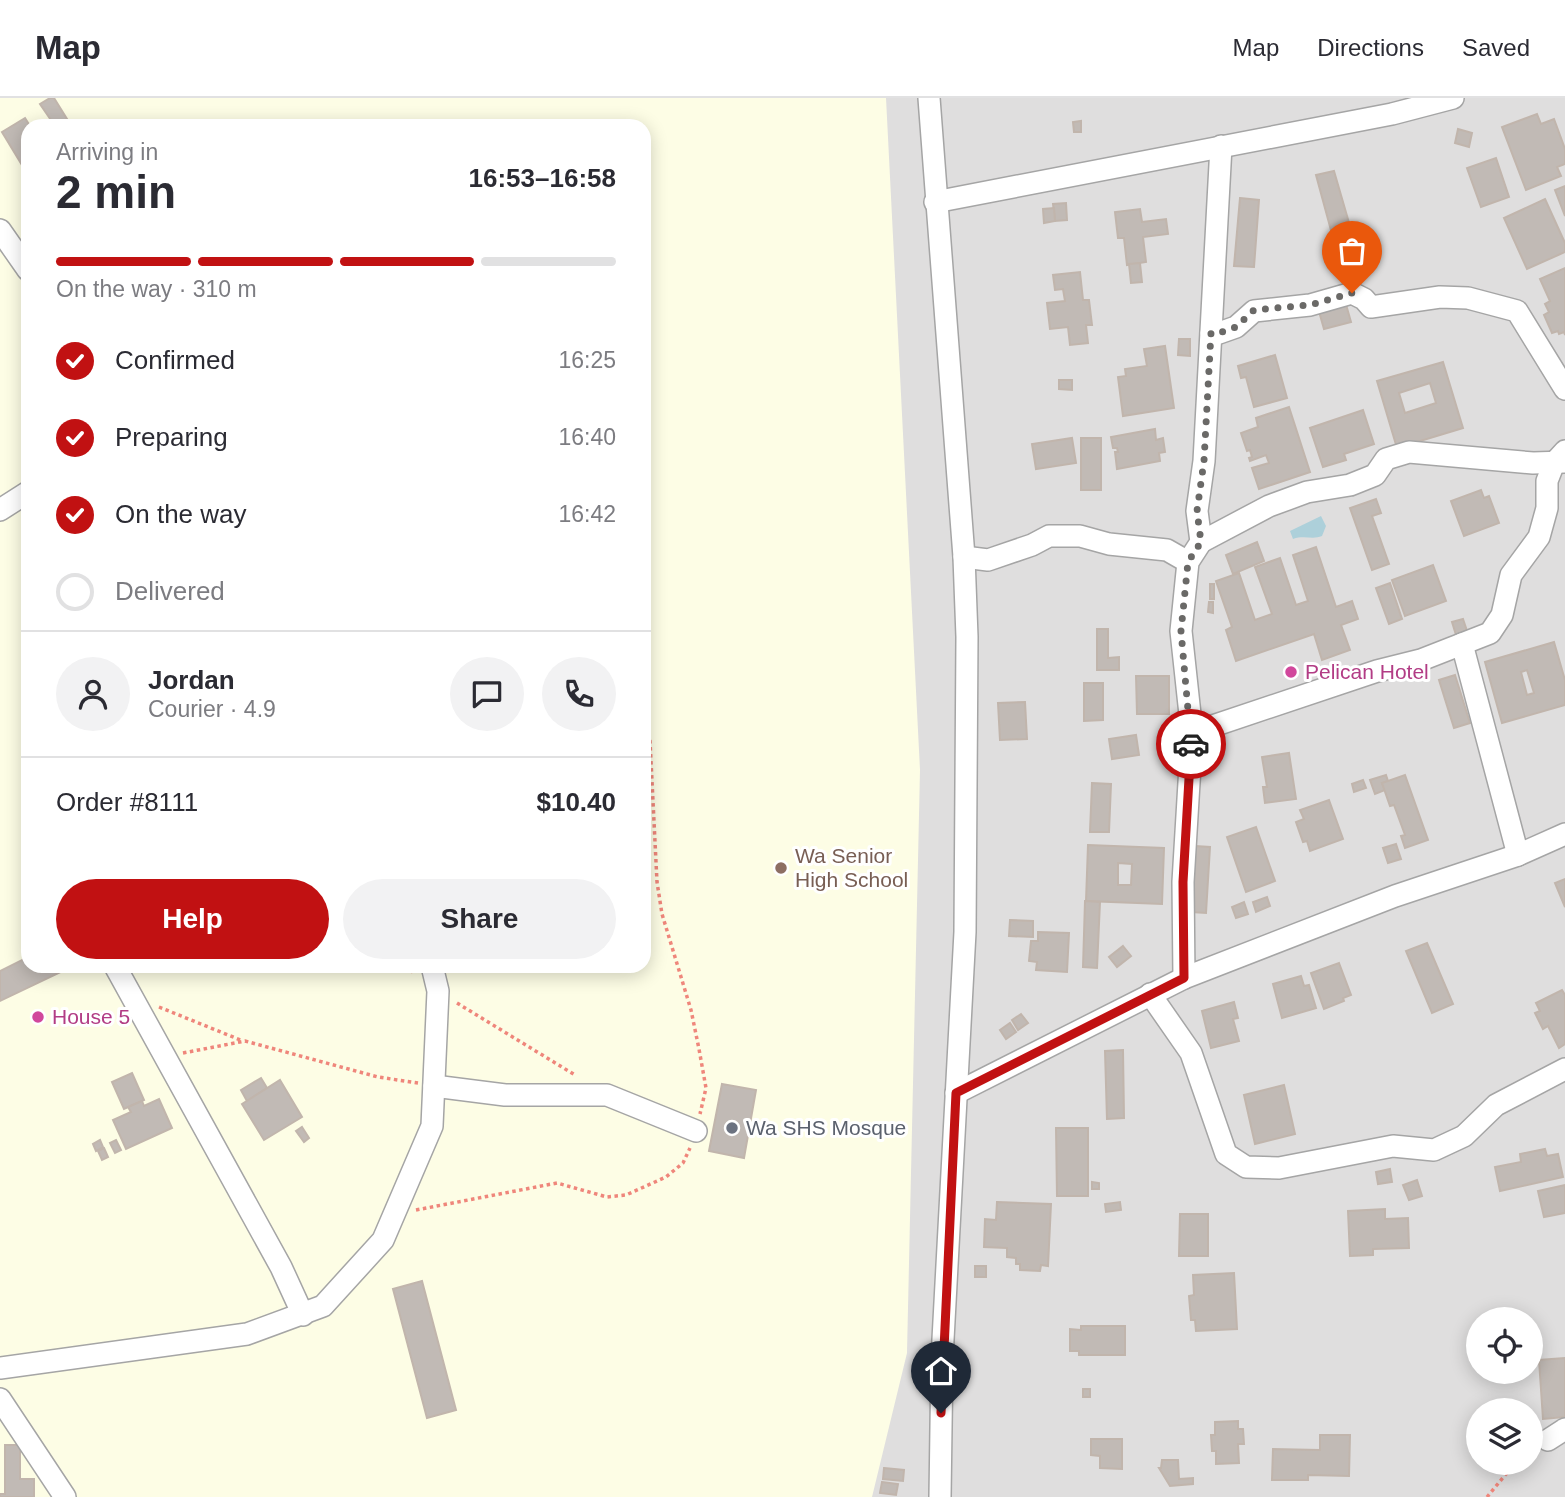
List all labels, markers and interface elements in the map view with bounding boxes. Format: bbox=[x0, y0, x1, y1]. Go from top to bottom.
text: Map bbox=[35, 29, 101, 66]
text: Map bbox=[1233, 34, 1279, 61]
text: Directions bbox=[1317, 34, 1424, 61]
text: Saved bbox=[1462, 34, 1530, 61]
text: Arriving in bbox=[56, 139, 158, 165]
text: 16:53–16:58 bbox=[469, 163, 616, 193]
text: 2 min bbox=[56, 166, 176, 218]
pin bbox=[1322, 221, 1382, 293]
icon: bag bbox=[1333, 232, 1371, 270]
text: On the way · 310 m bbox=[56, 276, 257, 302]
icon: check bbox=[56, 342, 94, 380]
text: Confirmed bbox=[115, 345, 235, 375]
text: 16:25 bbox=[558, 347, 616, 373]
icon: check bbox=[56, 419, 94, 457]
text: Preparing bbox=[115, 422, 228, 452]
text: 16:40 bbox=[558, 424, 616, 450]
icon: check bbox=[56, 496, 94, 534]
text: On the way bbox=[115, 499, 247, 529]
text: 16:42 bbox=[558, 501, 616, 527]
text: Delivered bbox=[115, 576, 225, 606]
button: person bbox=[56, 657, 130, 731]
button: chat bbox=[450, 657, 524, 731]
button: phone bbox=[542, 657, 616, 731]
place label: Pelican Hotel bbox=[1305, 660, 1429, 683]
marker: Pelican Hotel bbox=[1283, 664, 1299, 680]
text: Jordan bbox=[148, 665, 235, 695]
text: Courier · 4.9 bbox=[148, 696, 276, 722]
courier bbox=[1156, 709, 1226, 779]
icon: car bbox=[1172, 725, 1210, 763]
text: Order #8111 bbox=[56, 787, 198, 817]
text: $10.40 bbox=[536, 787, 616, 817]
place label: Wa Senior High School bbox=[795, 844, 908, 891]
marker: Wa Senior High School bbox=[773, 860, 789, 876]
button: Help bbox=[56, 879, 329, 959]
button: Share bbox=[343, 879, 616, 959]
place label: House 5 bbox=[52, 1005, 130, 1028]
marker: House 5 bbox=[30, 1009, 46, 1025]
place label: Wa SHS Mosque bbox=[746, 1116, 906, 1139]
marker: Wa SHS Mosque bbox=[724, 1120, 740, 1136]
map controls bbox=[1466, 1307, 1543, 1475]
button: locate bbox=[1466, 1307, 1543, 1384]
pin bbox=[911, 1341, 971, 1413]
icon: home bbox=[922, 1352, 960, 1390]
button: layers bbox=[1466, 1398, 1543, 1475]

